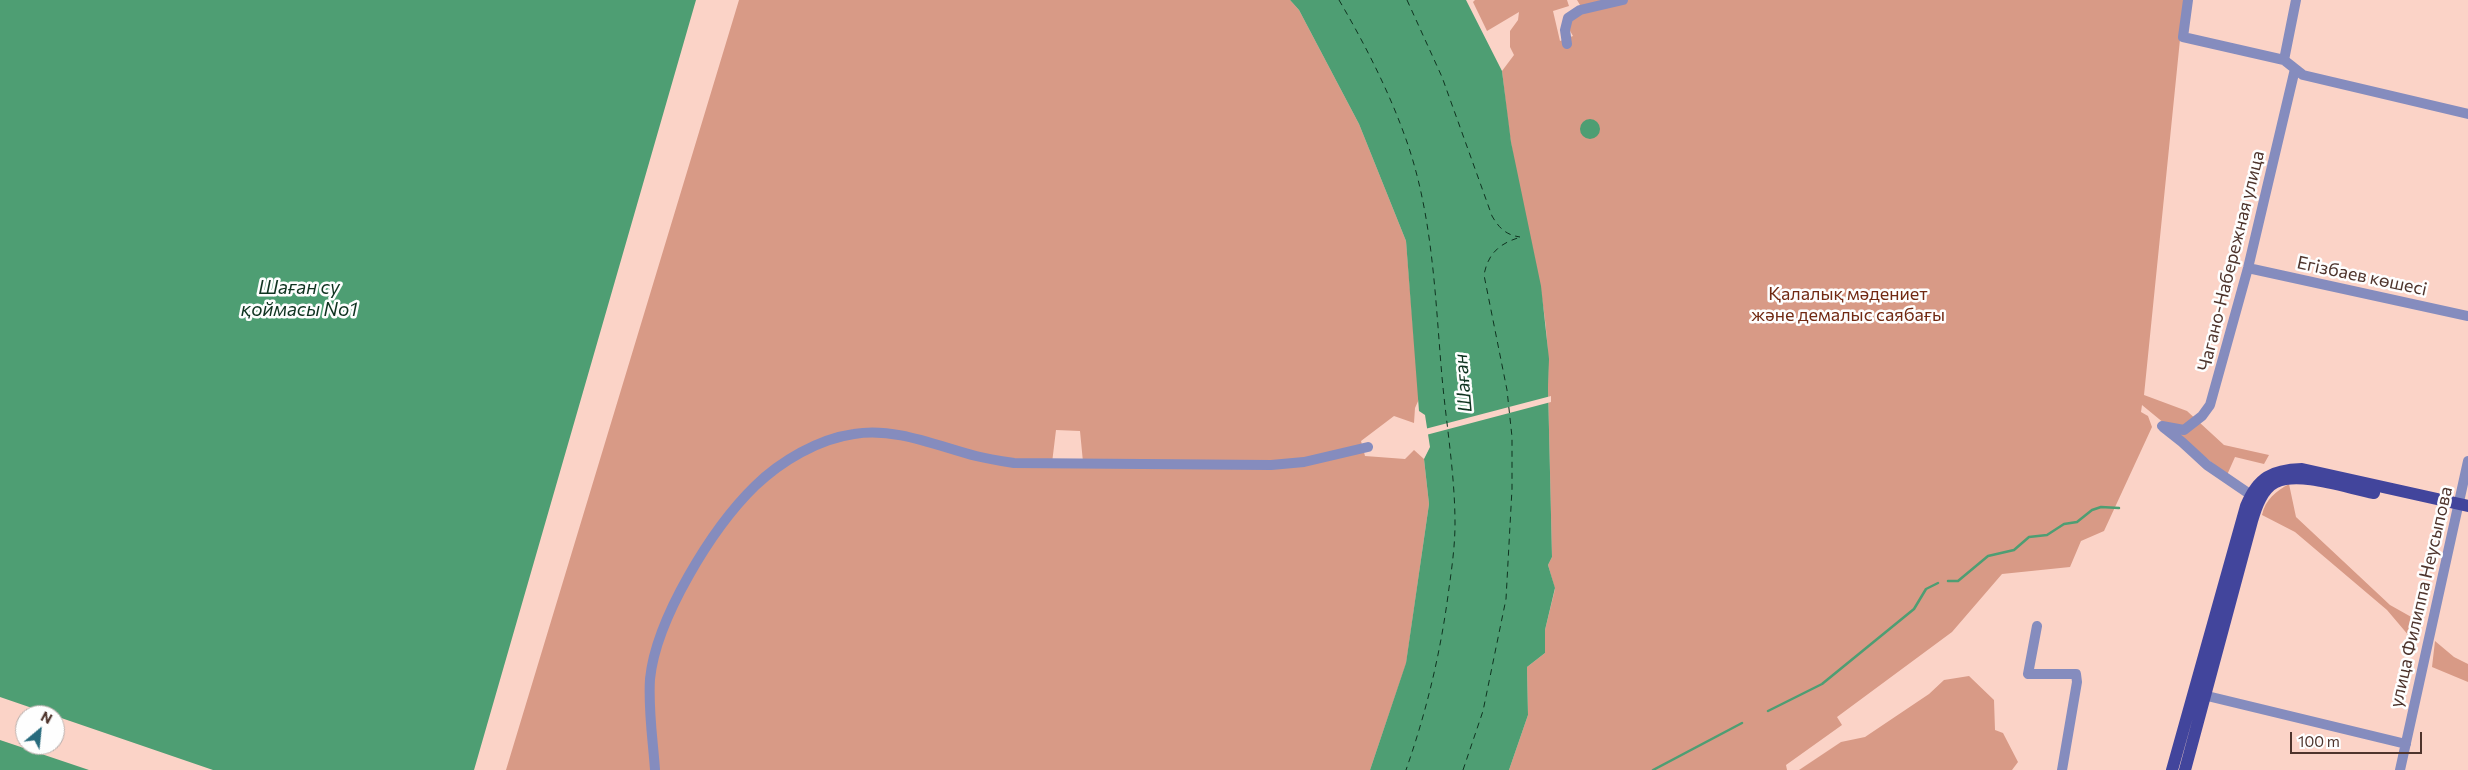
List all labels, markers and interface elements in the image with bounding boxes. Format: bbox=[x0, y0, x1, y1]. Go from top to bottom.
street label: Чагано-Набережная улица bbox=[2193, 148, 2269, 374]
street label: Егізбаев көшесі bbox=[2295, 252, 2429, 300]
water label: Шаған су қоймасы No1 bbox=[241, 277, 357, 321]
park label: Қалалық мәдениет және демалыс саябағы bbox=[1751, 283, 1945, 326]
water label: Шаған bbox=[1449, 353, 1477, 413]
street label: улица Филиппа Неусыпова bbox=[2385, 484, 2457, 710]
north arrow bbox=[15, 705, 65, 755]
text: N bbox=[38, 707, 55, 727]
scale bar bbox=[2293, 722, 2426, 754]
text: 100 m bbox=[2298, 732, 2340, 750]

